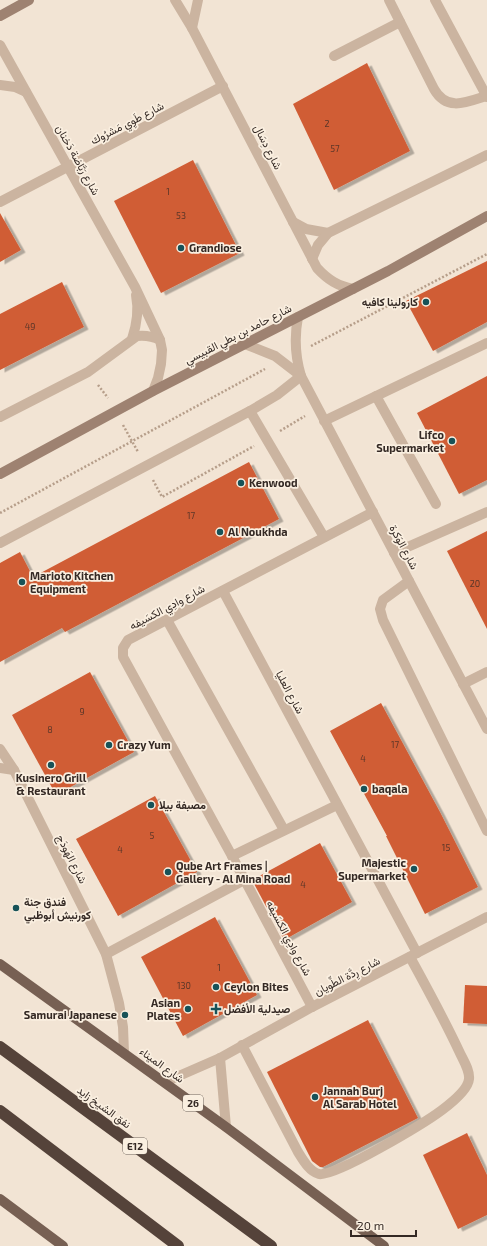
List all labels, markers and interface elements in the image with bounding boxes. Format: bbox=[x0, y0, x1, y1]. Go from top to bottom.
street label: شارع طَوِي مَشرُوك bbox=[88, 98, 168, 150]
house number: 2 bbox=[324, 118, 330, 129]
street label: شارع رَبَّاضة دَخنان bbox=[52, 122, 103, 198]
street label: شارع دِسَال bbox=[250, 122, 285, 172]
house number: 57 bbox=[330, 143, 340, 154]
house number: 1 bbox=[166, 186, 170, 197]
house number: 53 bbox=[176, 210, 186, 221]
place label: Grandiose bbox=[189, 241, 242, 254]
marker: Grandiose bbox=[176, 243, 186, 253]
place label: كارولينا كافيه bbox=[362, 295, 418, 309]
marker: كارولينا كافيه bbox=[421, 297, 431, 307]
street label: شارع حامد بن بطي القبيسي bbox=[182, 301, 296, 370]
house number: 49 bbox=[25, 321, 35, 332]
place label: Lifco Supermarket bbox=[376, 428, 445, 454]
marker: Lifco Supermarket bbox=[447, 436, 457, 446]
place label: Kenwood bbox=[249, 476, 297, 489]
marker: Kenwood bbox=[236, 478, 246, 488]
house number: 17 bbox=[187, 510, 195, 521]
street label: شارع الوَكرة bbox=[386, 522, 422, 572]
place label: Al Noukhda bbox=[228, 525, 287, 538]
marker: Al Noukhda bbox=[215, 527, 225, 537]
place label: Marioto Kitchen Equipment bbox=[30, 569, 113, 595]
marker: Marioto Kitchen Equipment bbox=[17, 577, 27, 587]
house number: 20 bbox=[470, 578, 480, 589]
street label: شارع وادِي الكسَيفه bbox=[127, 581, 209, 635]
street label: شارع العليا bbox=[272, 668, 307, 717]
house number: 9 bbox=[79, 706, 85, 717]
house number: 8 bbox=[47, 724, 53, 735]
place label: Crazy Yum bbox=[117, 738, 171, 752]
house number: 17 bbox=[391, 739, 399, 750]
marker: Crazy Yum bbox=[104, 740, 114, 750]
house number: 4 bbox=[360, 753, 366, 764]
marker: Kusinero Grill & Restaurant bbox=[46, 760, 56, 770]
place label: Kusinero Grill & Restaurant bbox=[16, 771, 87, 797]
place label: baqala bbox=[372, 782, 408, 795]
marker: baqala bbox=[359, 784, 369, 794]
place label: مصبفة بيلا bbox=[159, 798, 206, 812]
marker: مصبفة بيلا bbox=[146, 800, 156, 810]
house number: 5 bbox=[150, 830, 155, 841]
street label: شارع الهَودَج bbox=[53, 832, 90, 887]
house number: 15 bbox=[442, 842, 450, 853]
house number: 4 bbox=[117, 844, 123, 855]
place label: Majestic Supermarket bbox=[338, 856, 406, 882]
place label: Qube Art Frames | Gallery - Al Mina Road bbox=[176, 859, 290, 886]
marker: Majestic Supermarket bbox=[409, 864, 419, 874]
marker: Qube Art Frames | Gallery - Al Mina Road bbox=[163, 867, 173, 877]
house number: 4 bbox=[300, 879, 306, 890]
place label: فندق جنة كورنيش أبوظبي bbox=[24, 895, 91, 924]
street label: شارع وادِي الكسَيفه bbox=[261, 898, 315, 980]
marker: فندق جنة كورنيش أبوظبي bbox=[11, 903, 21, 913]
street label: شارع رِدَّة الطِّويان bbox=[311, 953, 383, 1000]
house number: 1 bbox=[217, 962, 221, 973]
house number: 130 bbox=[177, 980, 191, 991]
place label: Ceylon Bites bbox=[224, 980, 289, 994]
marker: Ceylon Bites bbox=[211, 982, 221, 992]
place label: Asian Plates bbox=[147, 996, 180, 1022]
place label: صيدلية الأفضل bbox=[224, 1002, 290, 1016]
marker: Asian Plates bbox=[183, 1004, 193, 1014]
marker: صيدلية الأفضل bbox=[211, 1004, 221, 1014]
place label: Samurai Japanese bbox=[24, 1008, 117, 1021]
marker: Samurai Japanese bbox=[120, 1010, 130, 1020]
street label: شارع الميناء bbox=[136, 1044, 187, 1087]
street label: نفق الشيخ زايد bbox=[74, 1083, 134, 1132]
place label: Jannah Burj Al Sarab Hotel bbox=[323, 1084, 397, 1110]
marker: Jannah Burj Al Sarab Hotel bbox=[310, 1092, 320, 1102]
road number: 26 bbox=[183, 1095, 203, 1111]
road number: E12 bbox=[123, 1138, 147, 1154]
scale bar bbox=[351, 1212, 416, 1238]
text: 20 m bbox=[357, 1218, 384, 1232]

